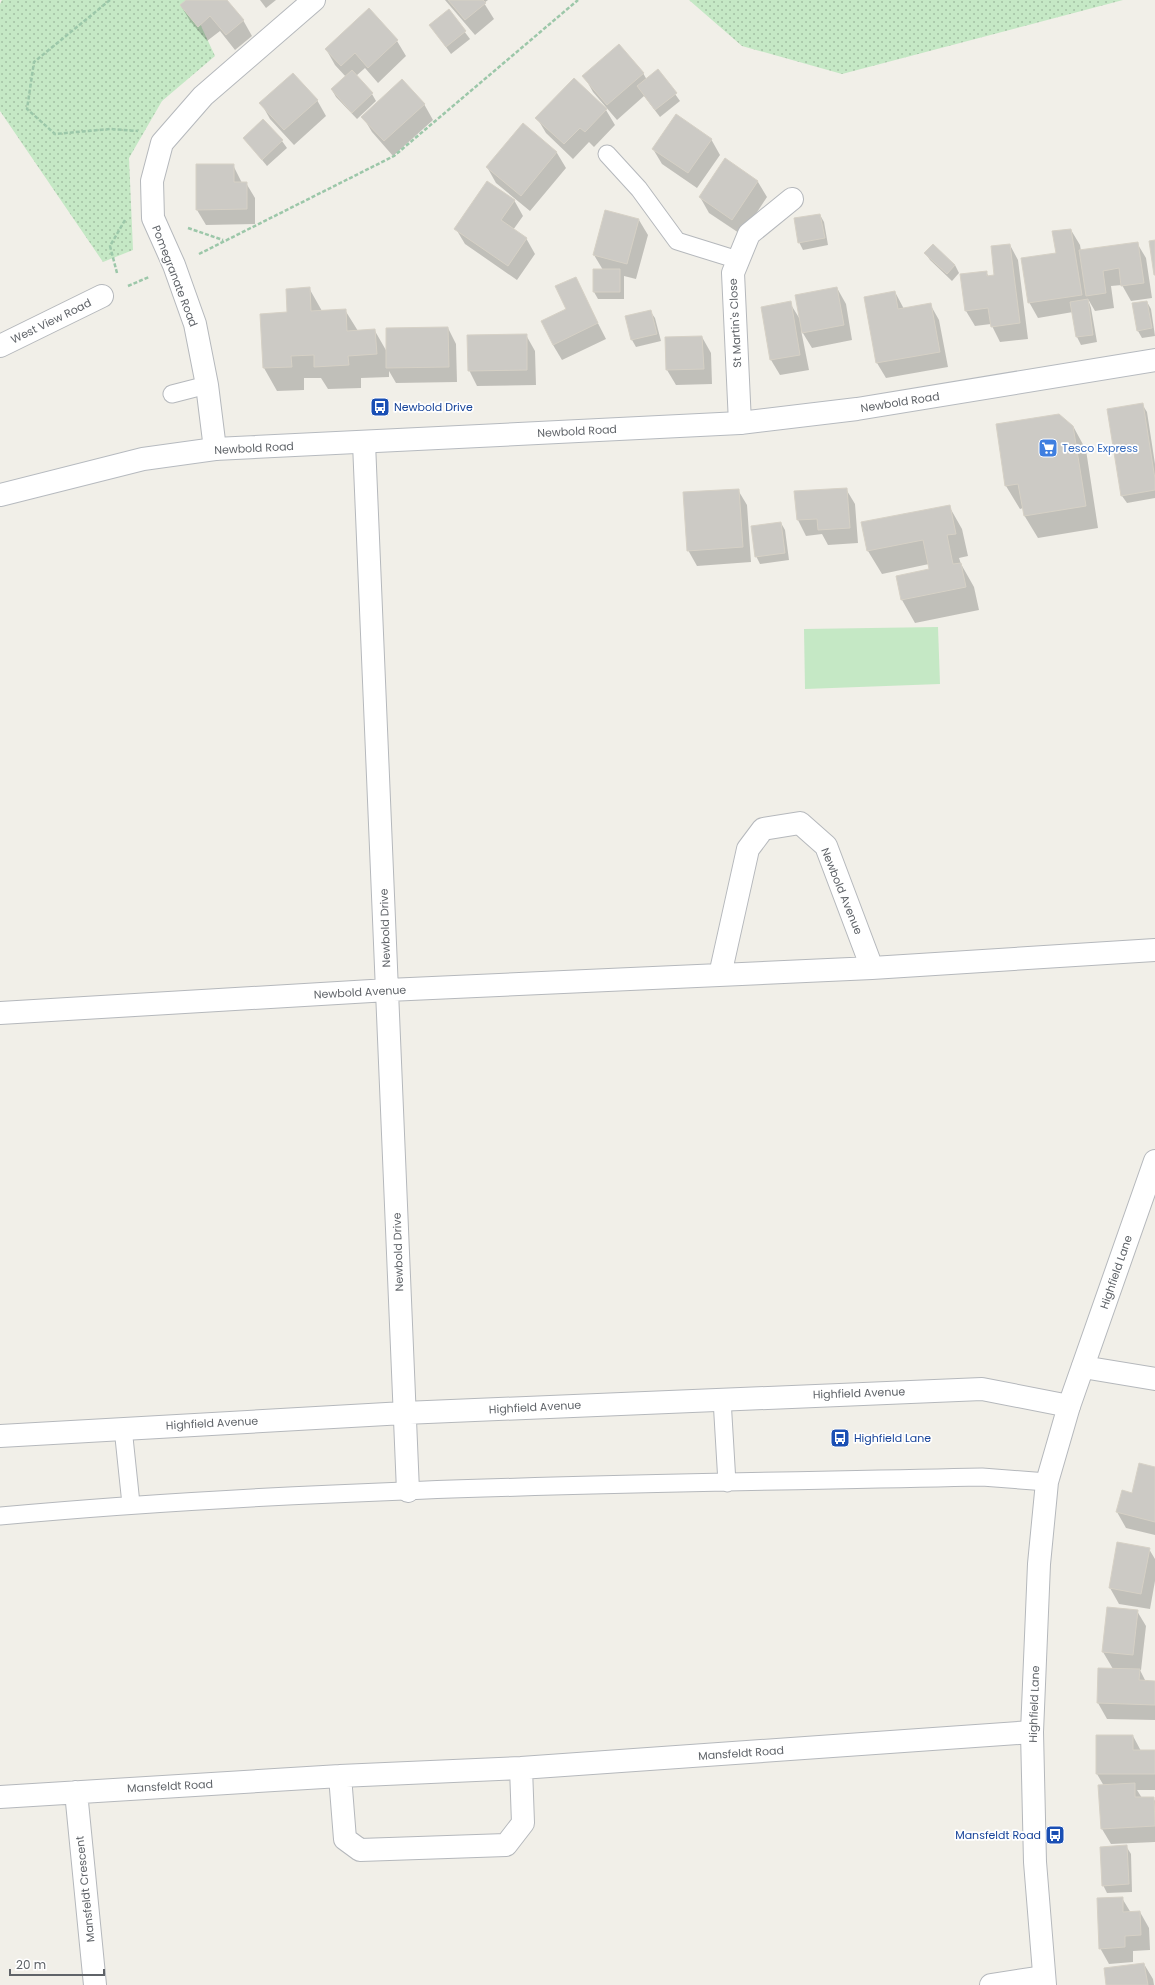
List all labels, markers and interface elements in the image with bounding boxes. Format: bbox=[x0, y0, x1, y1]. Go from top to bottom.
street label: Pomegranate Road bbox=[148, 223, 202, 329]
street label: St Martin's Close bbox=[725, 278, 745, 368]
street label: West View Road bbox=[8, 295, 94, 347]
street label: Newbold Road bbox=[859, 388, 941, 416]
bus stop icon: Newbold Drive bbox=[369, 396, 391, 418]
place label: Newbold Drive bbox=[394, 399, 473, 415]
street label: Newbold Road bbox=[537, 421, 617, 441]
supermarket icon: Tesco Express bbox=[1037, 437, 1059, 459]
street label: Newbold Road bbox=[214, 438, 294, 458]
place label: Tesco Express bbox=[1062, 440, 1138, 456]
street label: Newbold Avenue bbox=[817, 845, 867, 937]
street label: Newbold Drive bbox=[376, 888, 394, 968]
street label: Newbold Avenue bbox=[313, 982, 407, 1002]
street label: Newbold Drive bbox=[389, 1212, 407, 1292]
street label: Highfield Lane bbox=[1096, 1233, 1136, 1311]
street label: Highfield Avenue bbox=[813, 1383, 906, 1403]
street label: Highfield Avenue bbox=[488, 1397, 582, 1417]
street label: Highfield Avenue bbox=[165, 1413, 259, 1433]
bus stop icon: Highfield Lane bbox=[829, 1427, 851, 1449]
place label: Highfield Lane bbox=[854, 1430, 931, 1446]
street label: Highfield Lane bbox=[1025, 1665, 1043, 1743]
street label: Mansfeldt Road bbox=[698, 1742, 784, 1764]
street label: Mansfeldt Road bbox=[127, 1776, 213, 1796]
bus stop icon: Mansfeldt Road bbox=[1044, 1824, 1066, 1846]
place label: Mansfeldt Road bbox=[955, 1827, 1041, 1843]
street label: Mansfeldt Crescent bbox=[71, 1835, 99, 1943]
scale bar bbox=[10, 1951, 104, 1977]
text: 20 m bbox=[16, 1956, 46, 1973]

